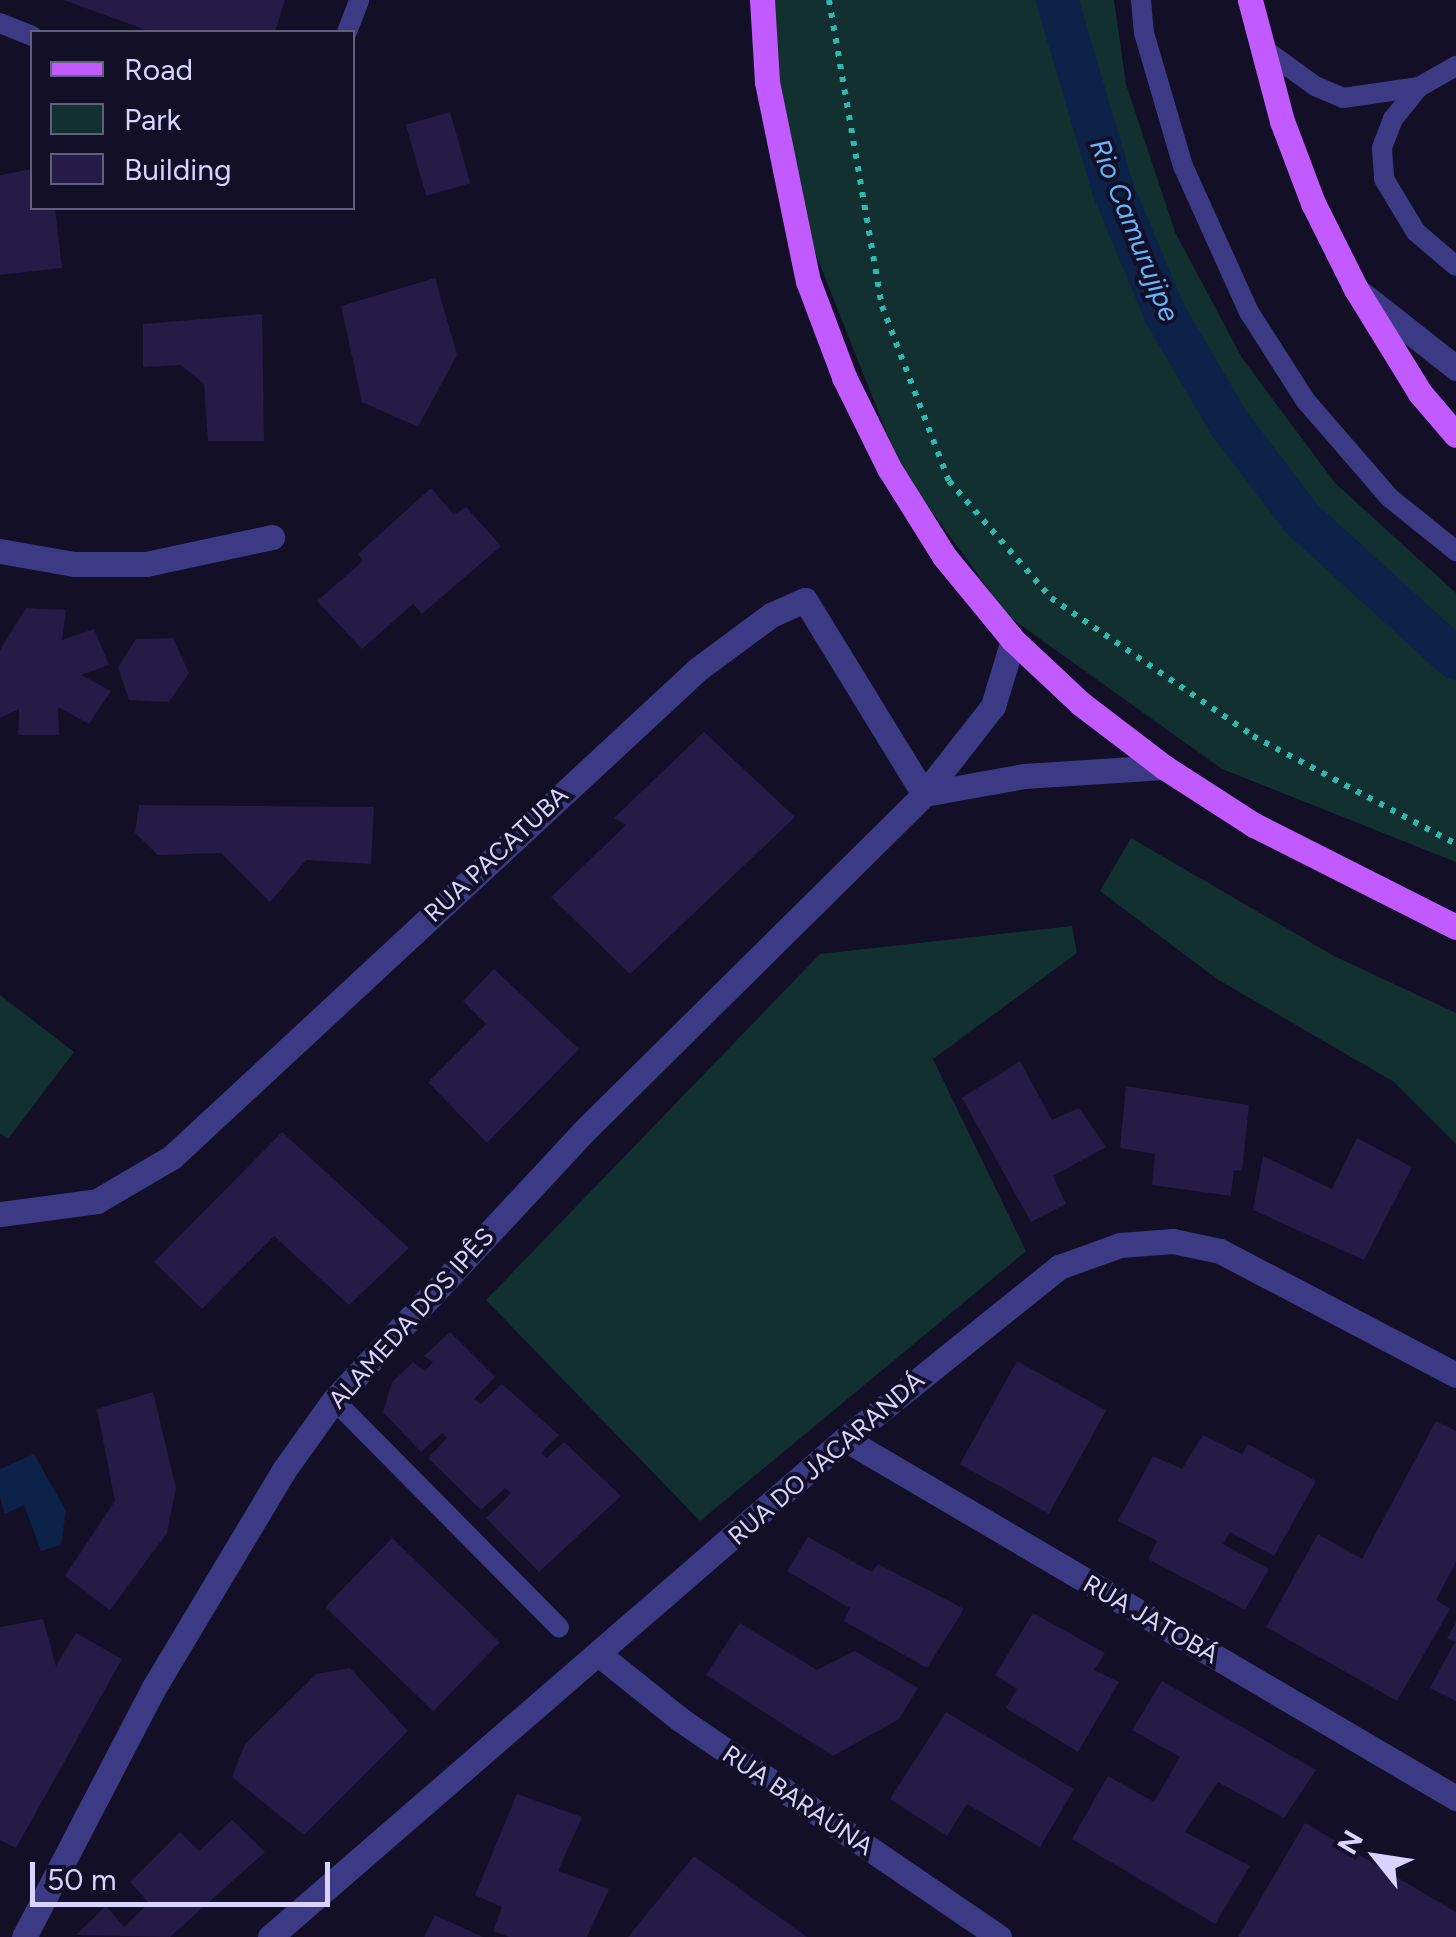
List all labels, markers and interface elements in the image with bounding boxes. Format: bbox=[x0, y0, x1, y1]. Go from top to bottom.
legend bbox=[30, 30, 355, 210]
text: Road bbox=[124, 51, 193, 88]
text: Park bbox=[124, 101, 181, 138]
water label: Rio Camurujipe bbox=[1083, 134, 1187, 326]
text: Building bbox=[124, 151, 232, 188]
street label: RUA PACATUBA bbox=[418, 780, 574, 928]
street label: ALAMEDA DOS IPÊS bbox=[322, 1222, 500, 1414]
street label: RUA DO JACARANDÁ bbox=[722, 1365, 930, 1551]
street label: RUA JATOBÁ bbox=[1078, 1568, 1224, 1670]
street label: RUA BARAÚNA bbox=[717, 1739, 879, 1861]
north arrow bbox=[1326, 1807, 1426, 1907]
text: N bbox=[1330, 1824, 1370, 1860]
scale bar bbox=[35, 1842, 335, 1904]
text: 50 m bbox=[47, 1861, 116, 1898]

